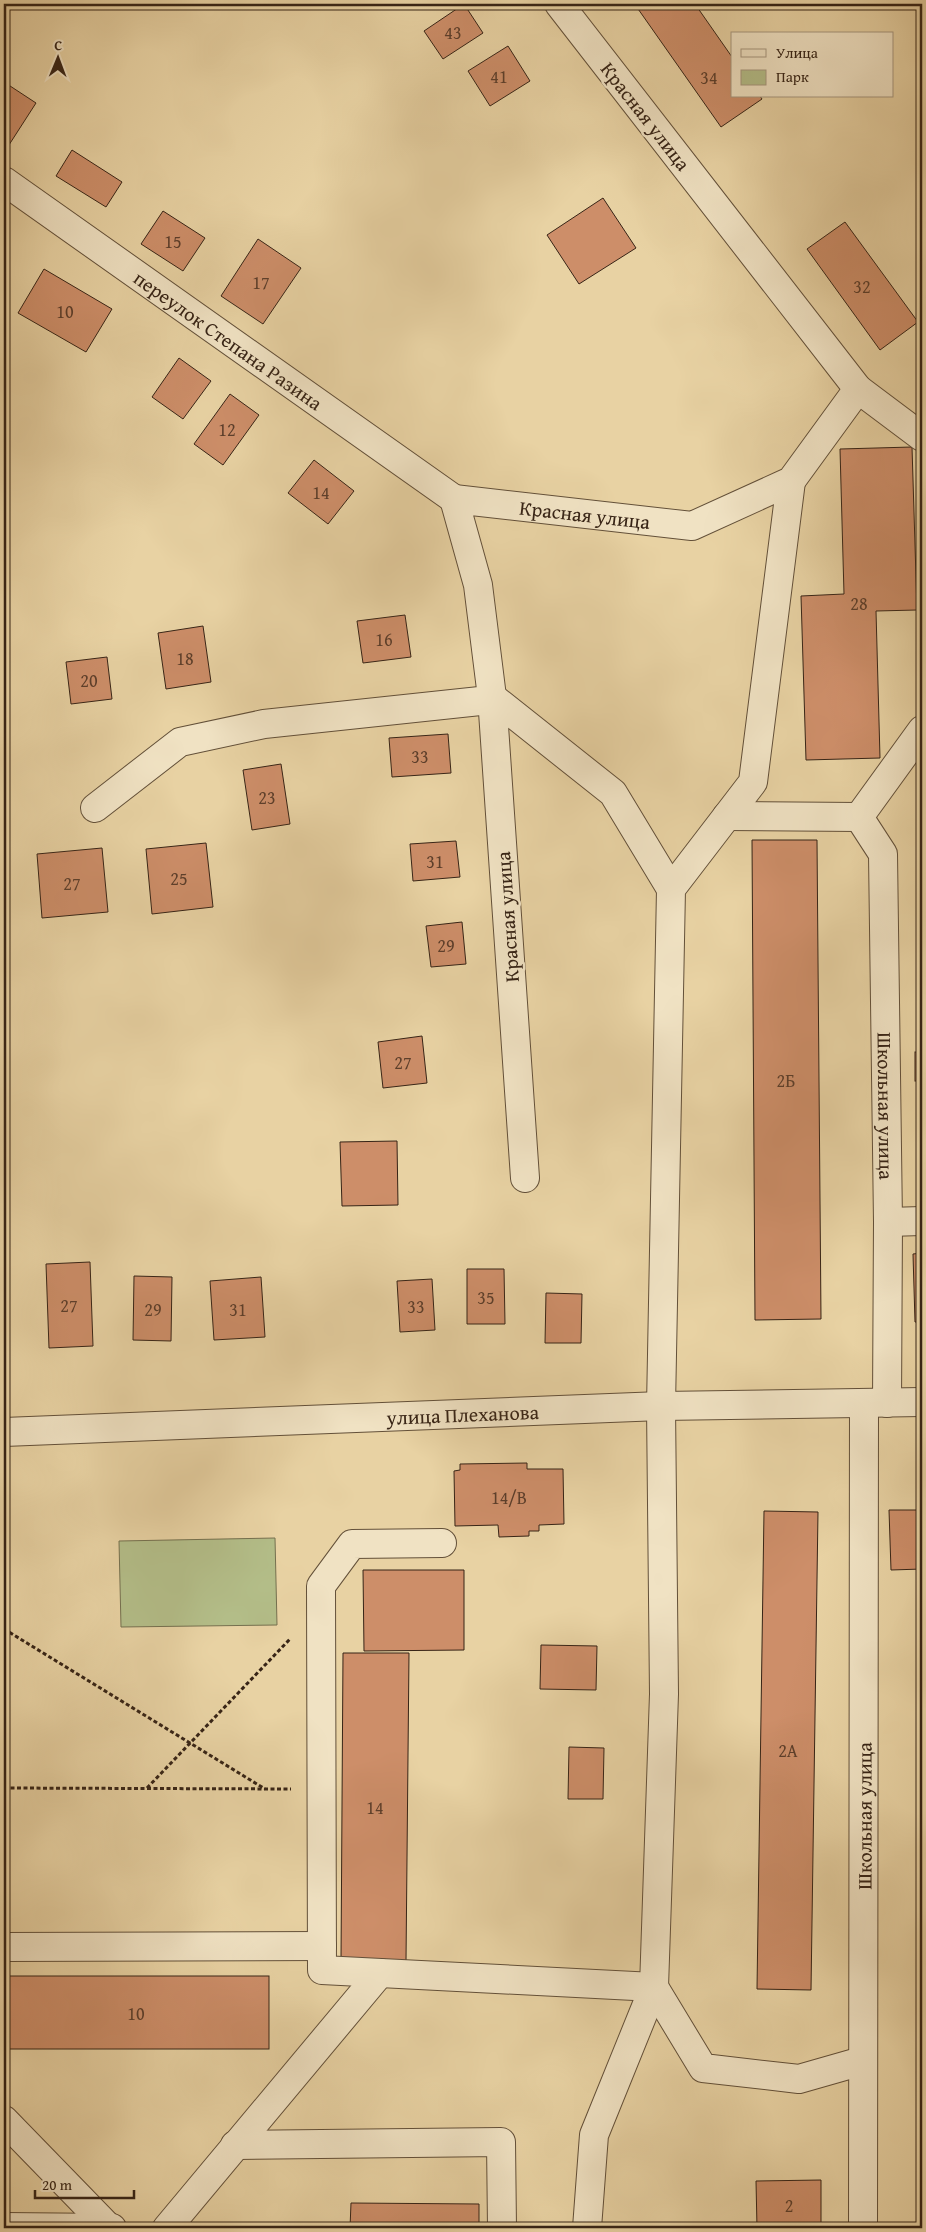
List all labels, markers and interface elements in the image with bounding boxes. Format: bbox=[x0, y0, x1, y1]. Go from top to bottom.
house number: 43 bbox=[444, 19, 462, 46]
north arrow bbox=[32, 32, 82, 82]
legend bbox=[731, 32, 894, 98]
text: С bbox=[54, 35, 62, 55]
text: Улица bbox=[776, 42, 819, 63]
street label: Красная улица bbox=[594, 55, 698, 177]
house number: 41 bbox=[490, 63, 508, 90]
house number: 34 bbox=[700, 64, 718, 91]
text: Парк bbox=[776, 66, 809, 87]
house number: 15 bbox=[164, 228, 182, 255]
street label: переулок Степана Разина bbox=[128, 263, 329, 417]
house number: 17 bbox=[252, 269, 270, 296]
house number: 32 bbox=[853, 273, 871, 300]
house number: 10 bbox=[56, 298, 74, 325]
house number: 12 bbox=[218, 416, 236, 443]
house number: 14 bbox=[312, 479, 330, 506]
street label: Красная улица bbox=[518, 492, 652, 536]
house number: 28 bbox=[850, 590, 868, 617]
house number: 16 bbox=[375, 626, 393, 653]
house number: 18 bbox=[176, 645, 194, 672]
house number: 20 bbox=[80, 667, 98, 694]
house number: 33 bbox=[411, 743, 429, 770]
house number: 23 bbox=[258, 784, 276, 811]
house number: 31 bbox=[426, 848, 444, 875]
street label: Красная улица bbox=[488, 850, 526, 983]
house number: 25 bbox=[170, 865, 188, 892]
house number: 27 bbox=[63, 870, 81, 897]
house number: 29 bbox=[437, 932, 455, 959]
street label: Школьная улица bbox=[871, 1032, 902, 1180]
house number: 27 bbox=[394, 1049, 412, 1076]
house number: 2Б bbox=[777, 1067, 795, 1094]
house number: 35 bbox=[477, 1284, 495, 1311]
house number: 27 bbox=[60, 1292, 78, 1319]
house number: 33 bbox=[407, 1293, 425, 1320]
house number: 29 bbox=[144, 1296, 162, 1323]
house number: 31 bbox=[229, 1296, 247, 1323]
street label: улица Плеханова bbox=[385, 1396, 540, 1431]
house number: 14/В bbox=[491, 1484, 527, 1511]
house number: 2А bbox=[778, 1737, 798, 1764]
street label: Школьная улица bbox=[849, 1742, 878, 1890]
house number: 14 bbox=[366, 1794, 384, 1821]
house number: 10 bbox=[127, 2000, 145, 2027]
scale bar bbox=[35, 2167, 134, 2199]
text: 20 m bbox=[42, 2174, 73, 2195]
house number: 2 bbox=[785, 2192, 793, 2219]

